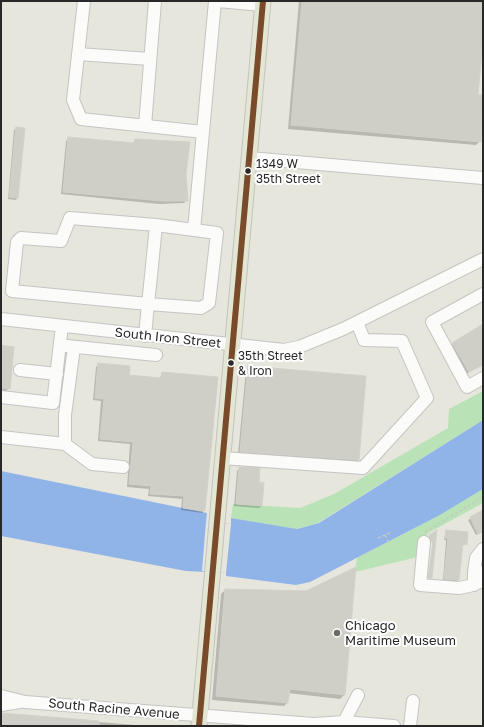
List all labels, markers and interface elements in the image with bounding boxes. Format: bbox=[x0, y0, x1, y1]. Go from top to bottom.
place label: 1349 W 35th Street bbox=[256, 157, 321, 185]
marker: 1349 W 35th Street bbox=[243, 166, 253, 176]
street label: South Iron Street bbox=[114, 325, 222, 351]
place label: 35th Street & Iron bbox=[238, 349, 303, 377]
marker: 35th Street & Iron bbox=[226, 358, 236, 368]
place label: Chicago Maritime Museum bbox=[345, 618, 456, 649]
marker: Chicago Maritime Museum bbox=[332, 628, 342, 638]
street label: South Racine Avenue bbox=[48, 695, 180, 723]

